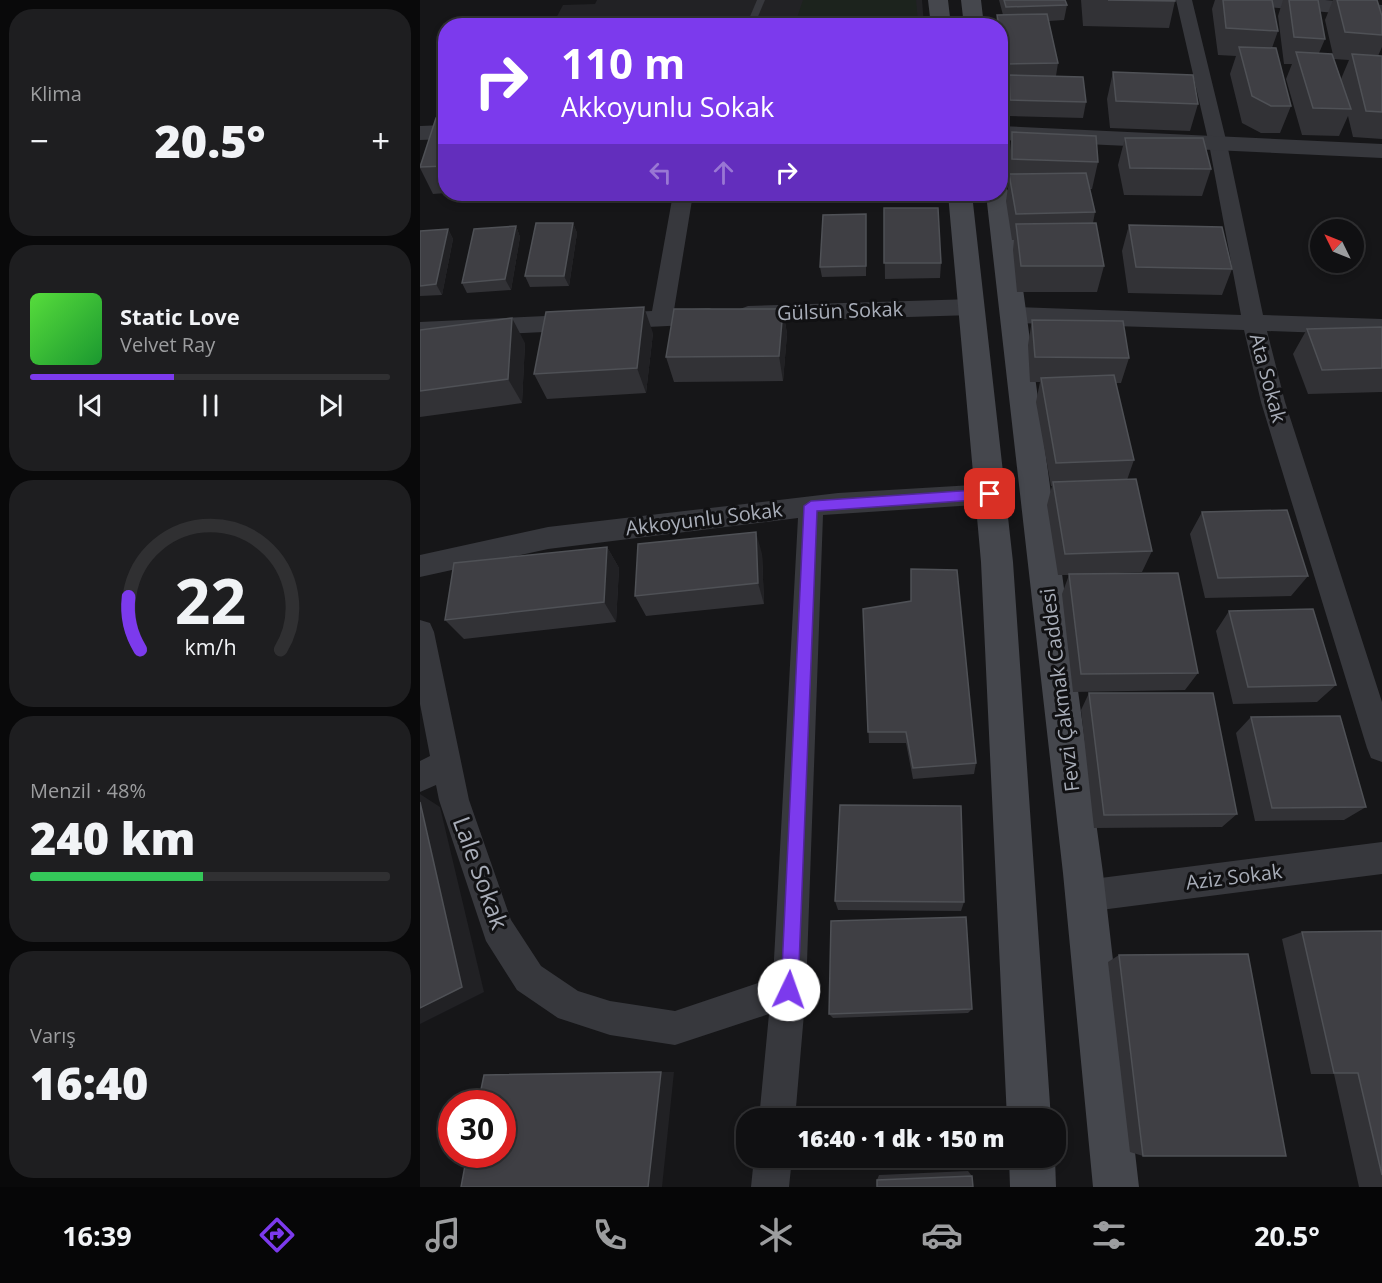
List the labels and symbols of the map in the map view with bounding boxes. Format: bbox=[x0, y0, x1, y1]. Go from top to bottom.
north arrow bbox=[1310, 219, 1364, 273]
street label: Gülsün Sokak bbox=[776, 295, 904, 326]
street label: Ata Sokak bbox=[1244, 330, 1293, 426]
pin bbox=[964, 468, 1015, 519]
street label: Akkoyunlu Sokak bbox=[624, 495, 784, 542]
street label: Fevzi Çakmak Caddesi bbox=[1034, 587, 1085, 793]
street label: Lale Sokak bbox=[446, 811, 517, 934]
street label: Aziz Sokak bbox=[1184, 857, 1284, 896]
position arrow bbox=[757, 958, 821, 1022]
speed limit sign: 30 bbox=[438, 1090, 516, 1168]

